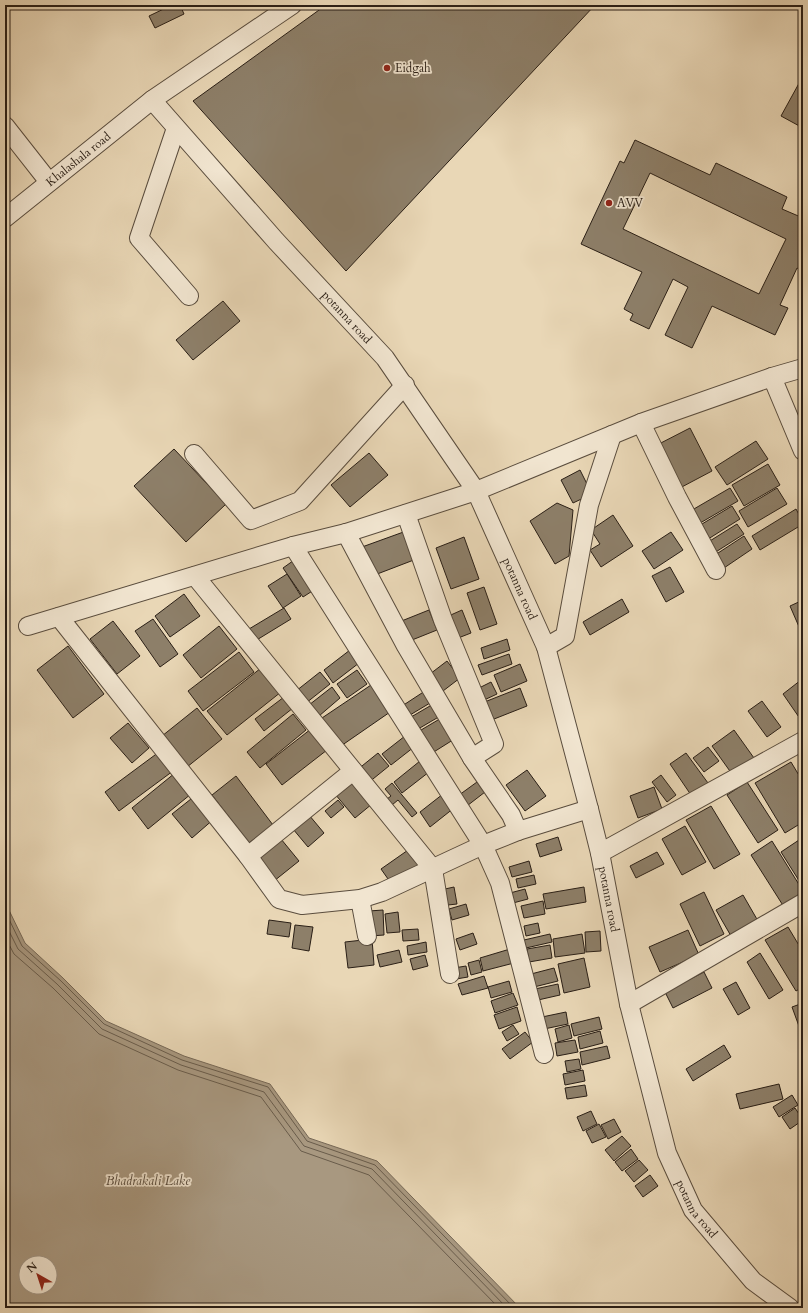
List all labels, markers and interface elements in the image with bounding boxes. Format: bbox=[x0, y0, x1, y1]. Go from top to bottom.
place label: Eidgah bbox=[395, 60, 431, 76]
marker: Eidgah bbox=[382, 63, 392, 73]
street label: Khalashala road bbox=[43, 128, 114, 190]
place label: AVV bbox=[617, 195, 643, 211]
marker: AVV bbox=[604, 198, 614, 208]
street label: potanna road bbox=[318, 287, 376, 347]
street label: potanna road bbox=[499, 555, 541, 623]
street label: potanna road bbox=[595, 865, 623, 934]
water label: Bhadrakali Lake bbox=[106, 1172, 191, 1190]
street label: potanna road bbox=[672, 1177, 721, 1242]
north arrow bbox=[18, 1255, 58, 1295]
text: N bbox=[24, 1258, 41, 1276]

